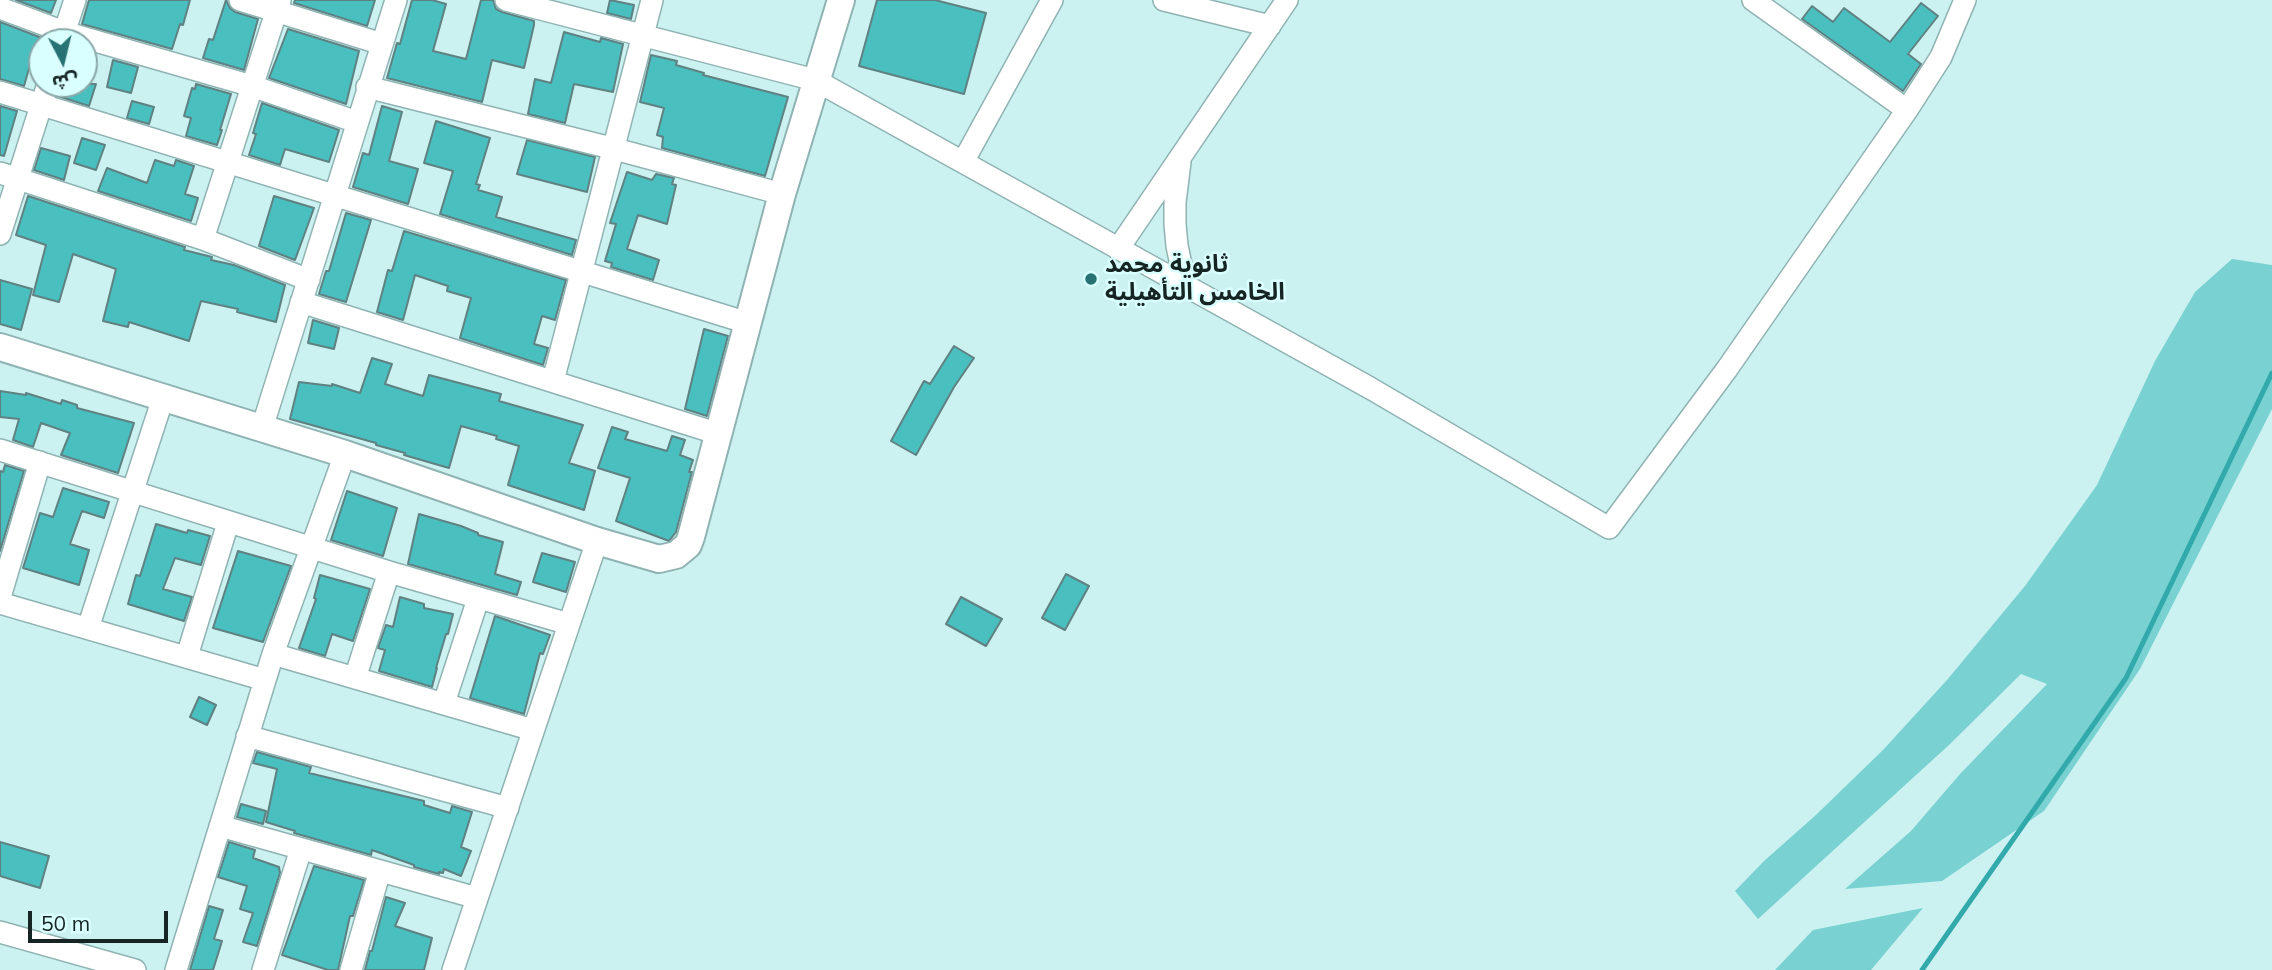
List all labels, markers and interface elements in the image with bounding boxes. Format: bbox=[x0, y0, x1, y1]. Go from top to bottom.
north arrow bbox=[28, 28, 98, 98]
text: ش bbox=[51, 68, 80, 95]
place label: ثانوية محمد الخامس التأهيلية bbox=[1105, 251, 1285, 307]
marker: ثانوية محمد الخامس التأهيلية bbox=[1083, 271, 1099, 287]
scale bar bbox=[32, 897, 172, 941]
text: 50 m bbox=[41, 910, 90, 936]

